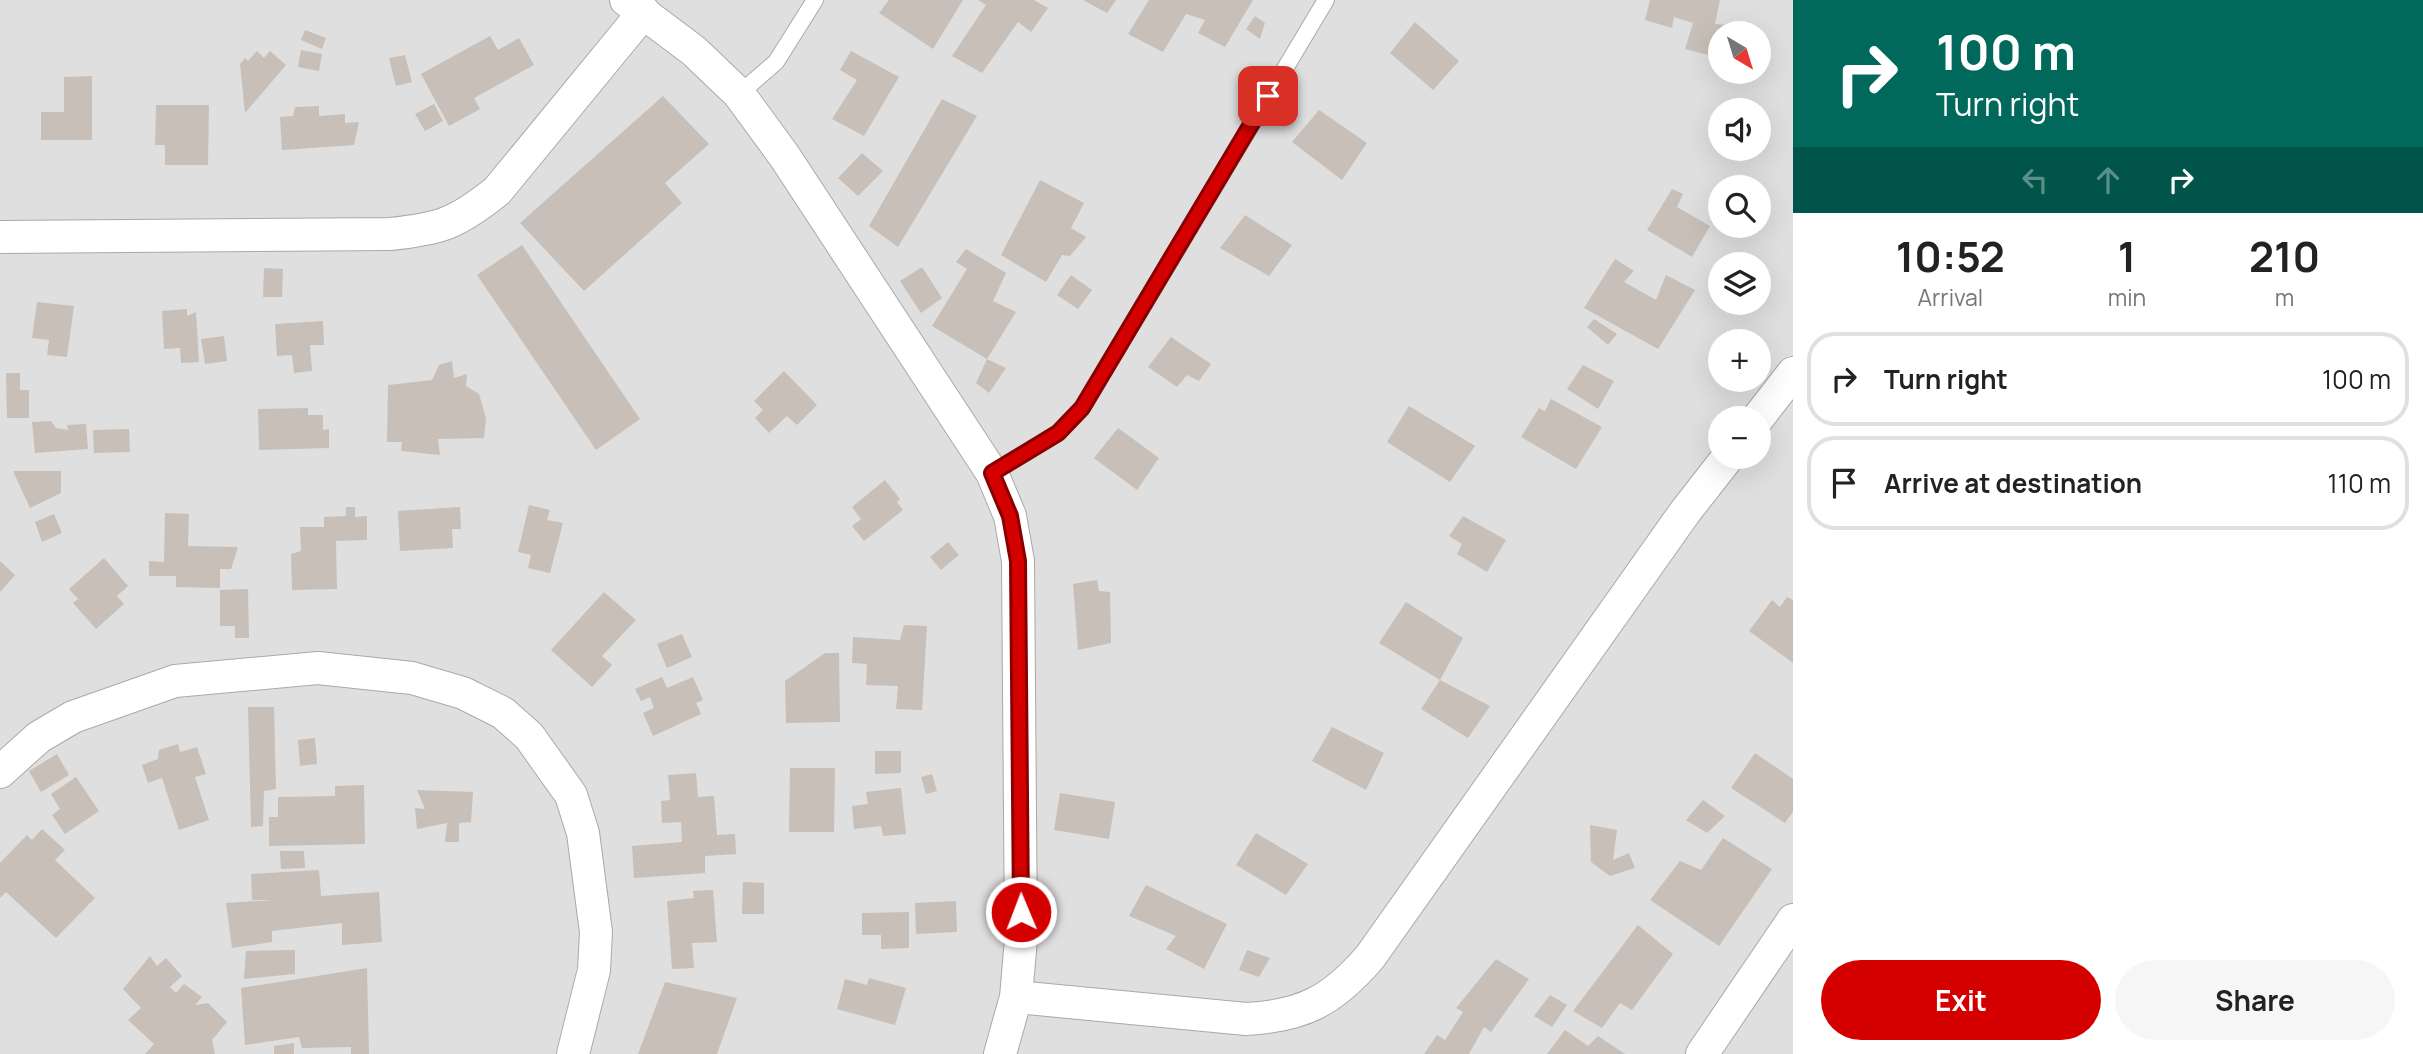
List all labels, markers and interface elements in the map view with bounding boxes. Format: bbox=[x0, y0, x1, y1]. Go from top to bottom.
text: 100 m bbox=[1936, 18, 2076, 85]
north arrow bbox=[1708, 21, 1771, 84]
map controls bbox=[1708, 21, 1771, 469]
icon: right bbox=[1821, 28, 1912, 119]
pin bbox=[1238, 66, 1298, 126]
icon: arrive bbox=[1249, 77, 1287, 115]
text: Turn right bbox=[1936, 82, 2079, 126]
button: sound bbox=[1708, 98, 1771, 161]
icon: left bbox=[2016, 161, 2054, 199]
icon: ahead bbox=[2089, 161, 2127, 199]
icon: right bbox=[2162, 161, 2200, 199]
button: search bbox=[1708, 175, 1771, 238]
text: 10:52 bbox=[1896, 227, 2005, 285]
text: 1 bbox=[2118, 227, 2136, 285]
text: 210 bbox=[2249, 227, 2320, 285]
button: layers bbox=[1708, 252, 1771, 315]
text: Arrival bbox=[1918, 281, 1983, 313]
text: min bbox=[2108, 281, 2146, 313]
text: m bbox=[2275, 281, 2294, 313]
button: + bbox=[1708, 329, 1771, 392]
icon: right bbox=[1825, 360, 1863, 398]
text: Turn right bbox=[1884, 361, 2008, 397]
text: 100 m bbox=[2322, 361, 2391, 397]
button: − bbox=[1708, 406, 1771, 469]
icon: arrive bbox=[1825, 464, 1863, 502]
text: Arrive at destination bbox=[1884, 465, 2142, 501]
text: 110 m bbox=[2328, 465, 2391, 501]
position arrow bbox=[984, 875, 1058, 949]
button: Exit bbox=[1821, 960, 2101, 1040]
button: Share bbox=[2115, 960, 2395, 1040]

